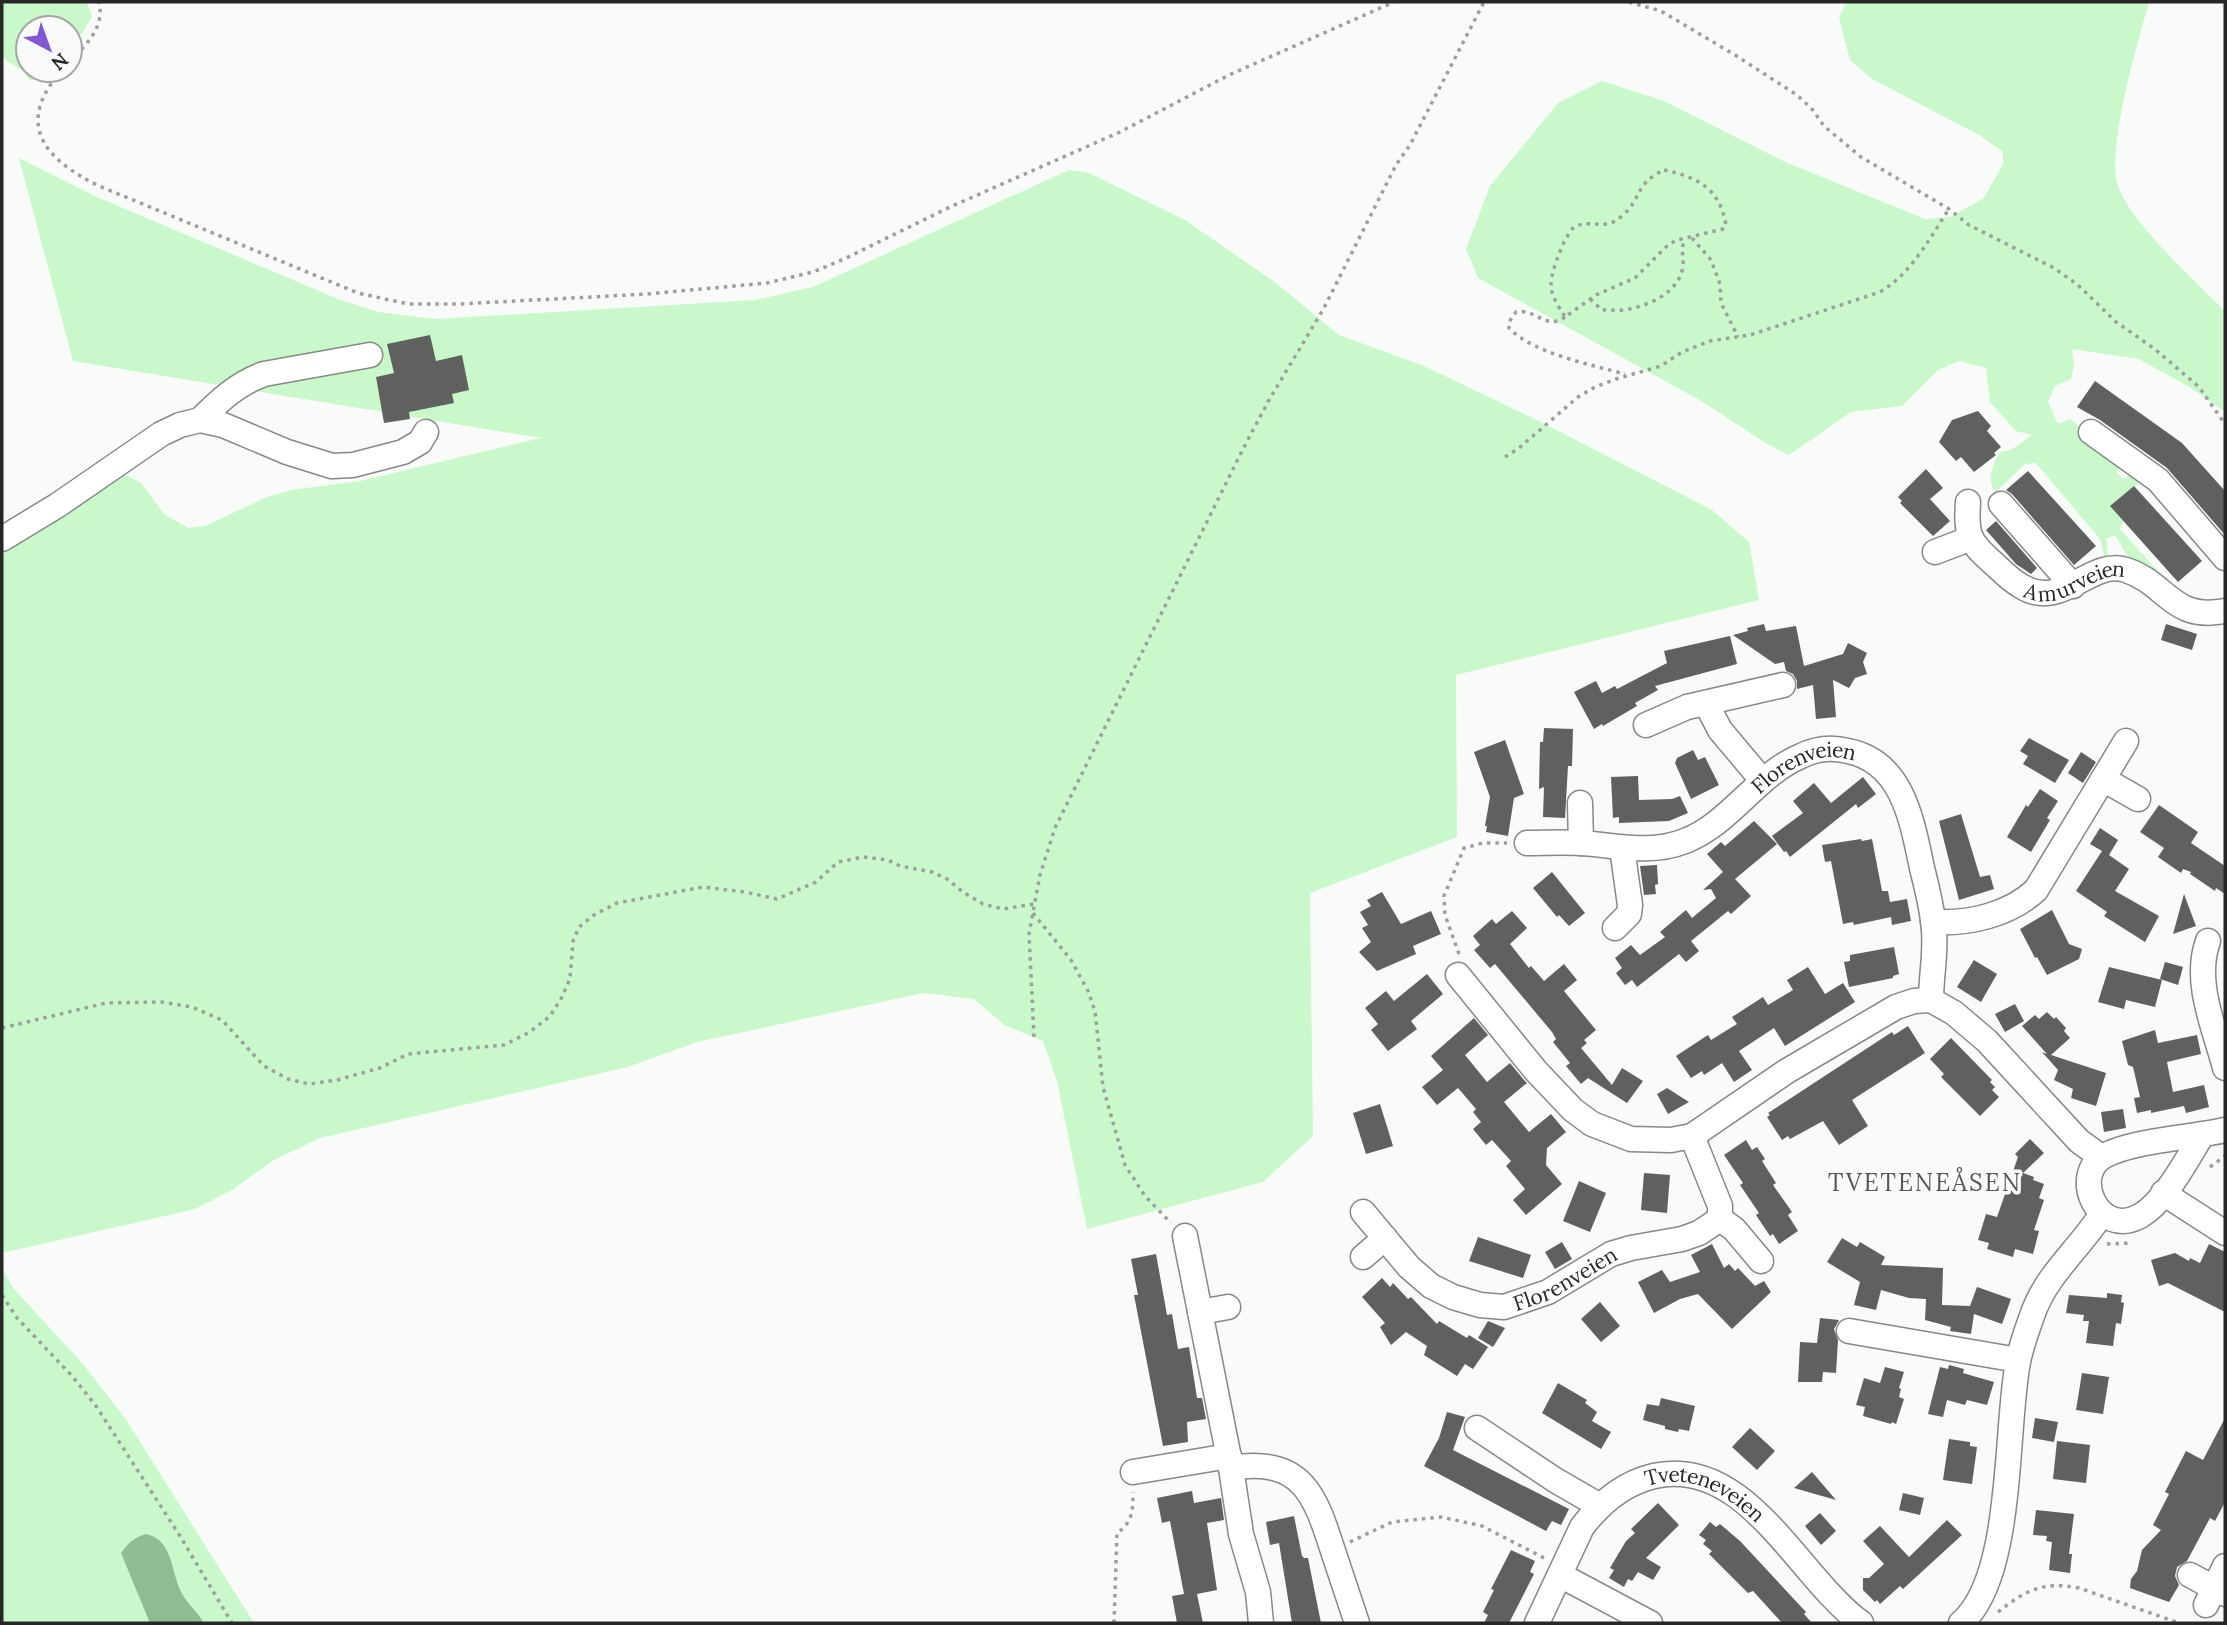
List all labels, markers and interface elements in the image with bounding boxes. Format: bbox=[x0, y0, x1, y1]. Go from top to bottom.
north arrow bbox=[14, 14, 84, 84]
text: N bbox=[47, 48, 74, 76]
street label: Amurveien bbox=[2020, 554, 2127, 607]
street label: Florenveien bbox=[1745, 735, 1859, 799]
district label: TVETENEÅSEN bbox=[1828, 1167, 2022, 1198]
street label: Florenveien bbox=[1509, 1240, 1622, 1316]
street label: Tveteneveien bbox=[1641, 1460, 1771, 1528]

